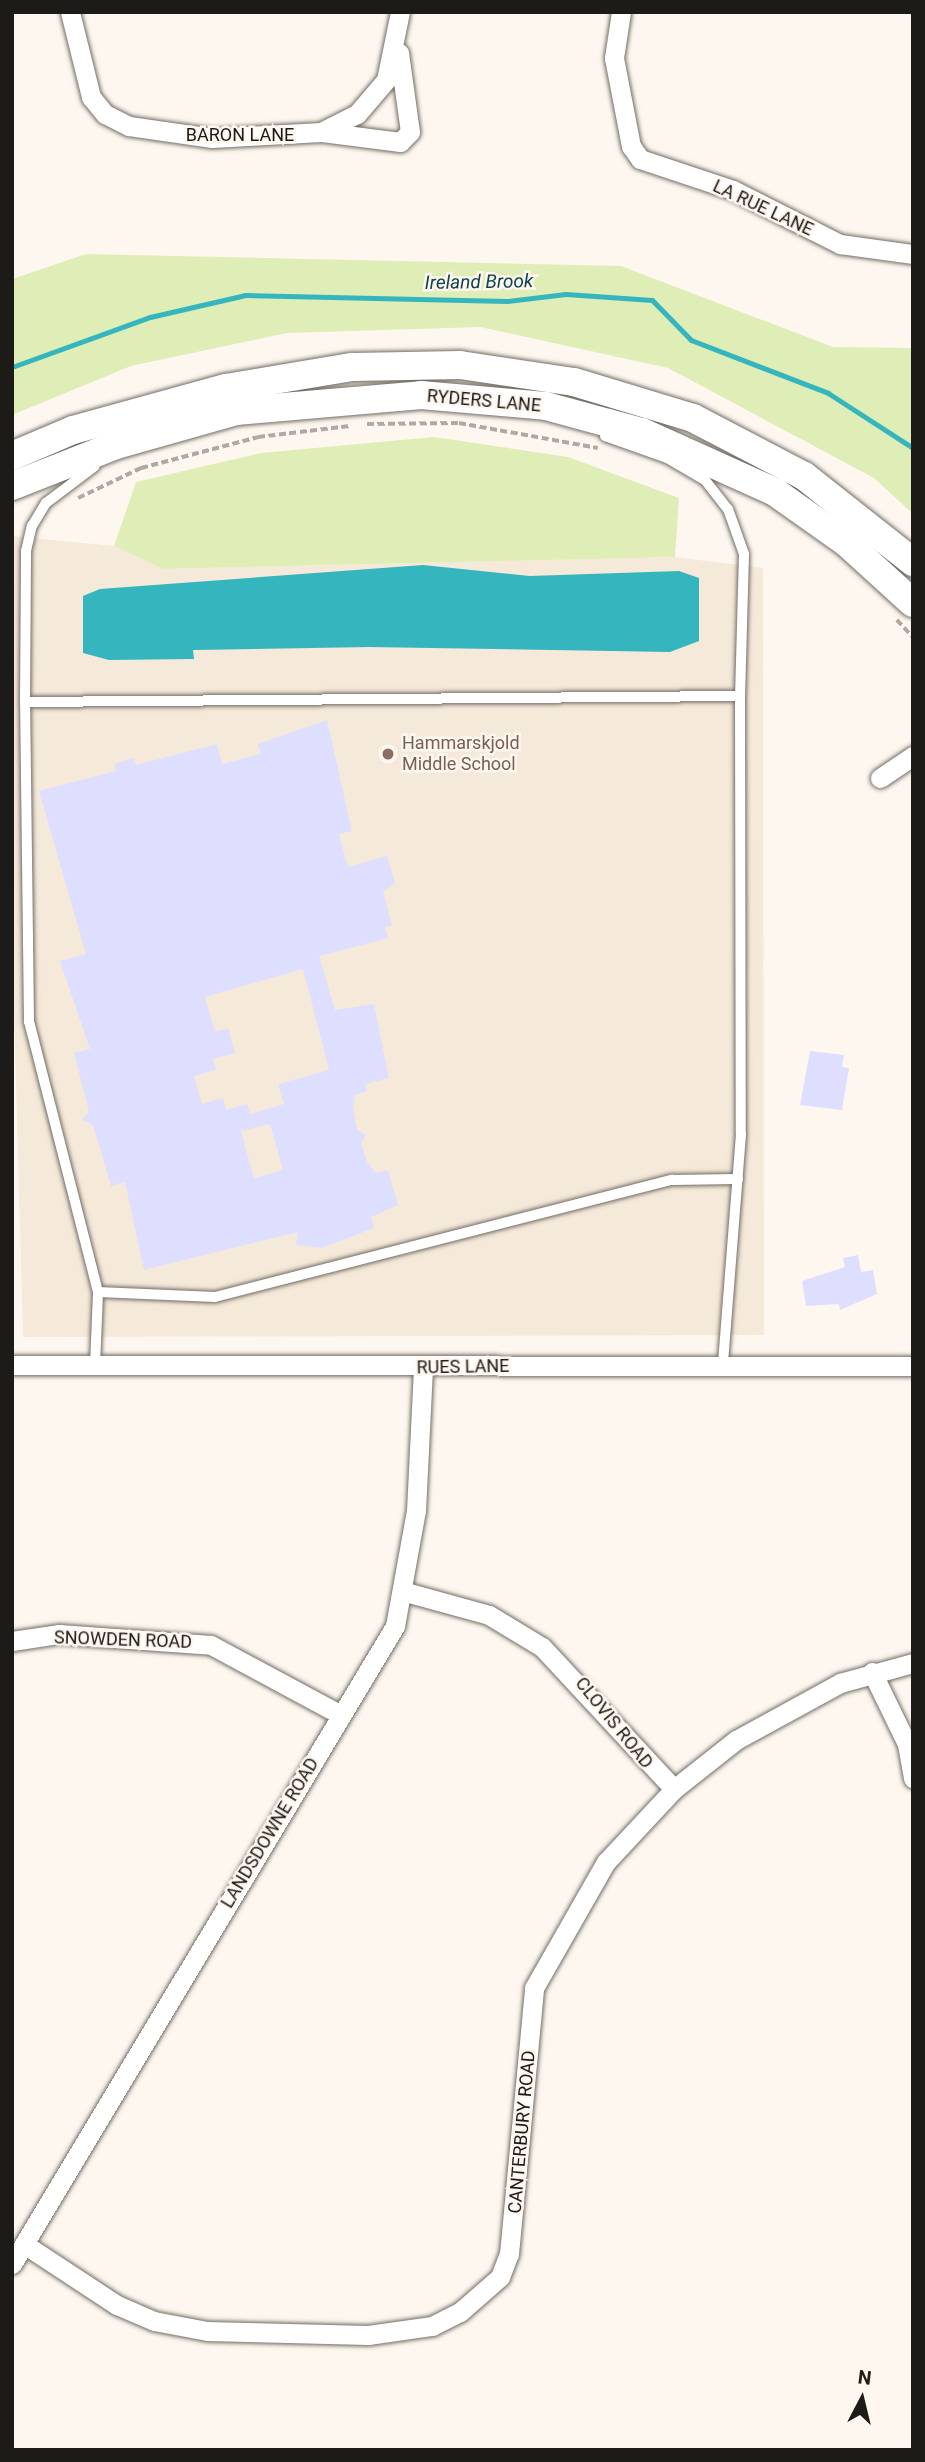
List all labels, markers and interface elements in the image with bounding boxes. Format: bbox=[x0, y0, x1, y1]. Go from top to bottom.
street label: BARON LANE bbox=[186, 124, 294, 146]
street label: LA RUE LANE bbox=[709, 175, 817, 241]
water label: Ireland Brook bbox=[425, 270, 533, 294]
street label: RYDERS LANE bbox=[426, 385, 542, 417]
place label: Hammarskjold Middle School bbox=[402, 733, 520, 776]
marker: Hammarskjold Middle School bbox=[380, 746, 396, 762]
street label: RUES LANE bbox=[416, 1355, 510, 1379]
street label: SNOWDEN ROAD bbox=[54, 1627, 192, 1653]
street label: CLOVIS ROAD bbox=[571, 1673, 657, 1773]
street label: LANDSDOWNE ROAD bbox=[217, 1754, 323, 1912]
street label: CANTERBURY ROAD bbox=[504, 2049, 540, 2215]
north arrow bbox=[827, 2364, 897, 2434]
text: N bbox=[857, 2365, 873, 2390]

